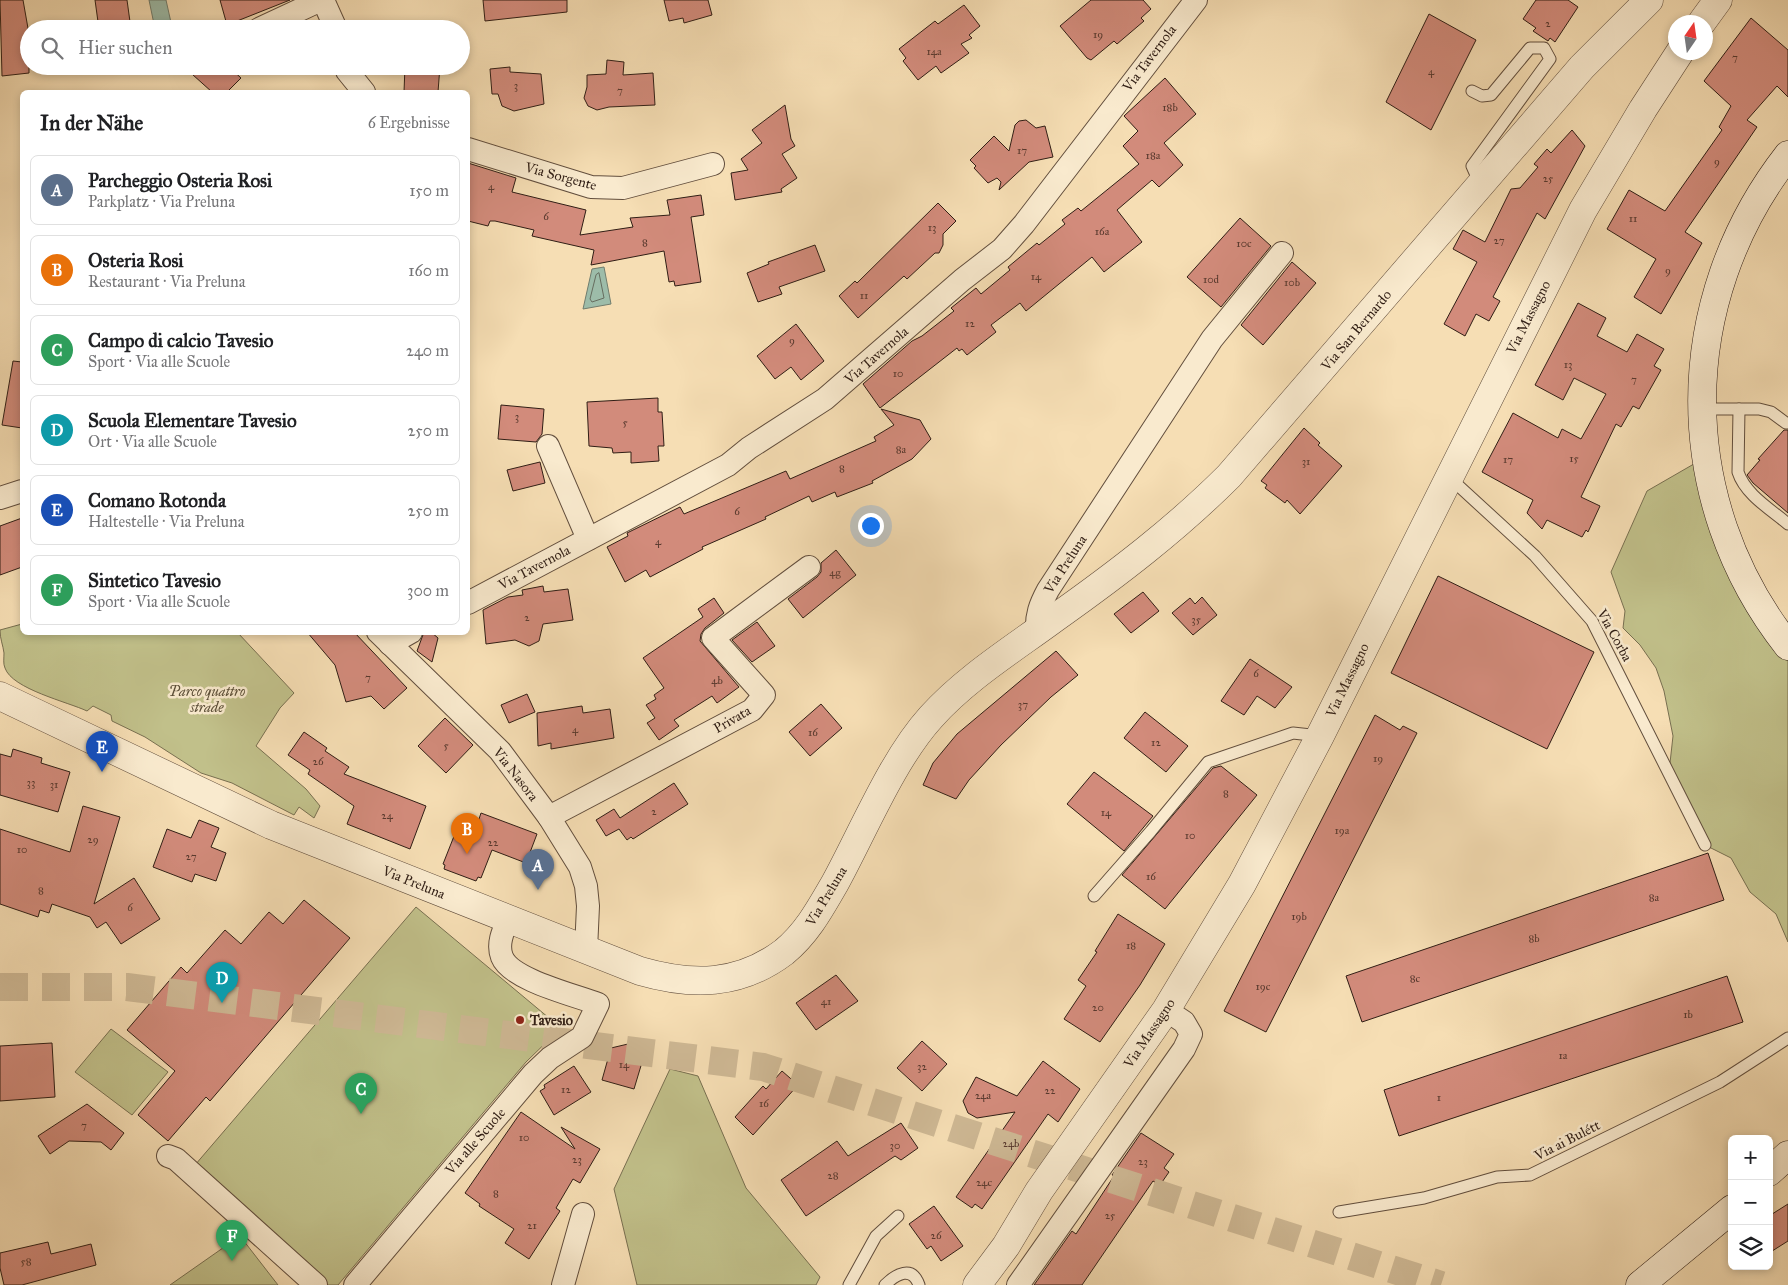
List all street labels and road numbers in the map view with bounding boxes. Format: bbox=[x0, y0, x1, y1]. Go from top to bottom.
street label: Via Tavernola bbox=[1118, 22, 1180, 96]
street label: Via Sorgente bbox=[522, 158, 599, 194]
street label: Via Massagno bbox=[1502, 278, 1554, 358]
street label: Via San Bernardo bbox=[1317, 286, 1395, 375]
street label: Via Tavernola bbox=[840, 323, 912, 388]
street label: Via Preluna bbox=[1040, 532, 1091, 597]
street label: Via Tavernola bbox=[494, 541, 573, 594]
street label: Via Corba bbox=[1593, 605, 1636, 664]
street label: Via Massagno bbox=[1322, 640, 1373, 721]
street label: Privata bbox=[711, 702, 754, 737]
street label: Via Nasora bbox=[489, 743, 542, 805]
street label: Via Preluna bbox=[379, 862, 448, 903]
street label: Via Preluna bbox=[802, 863, 851, 930]
street label: Via Massagno bbox=[1119, 995, 1179, 1072]
street label: Via alle Scuole bbox=[441, 1104, 509, 1179]
street label: Via ai Bulétt bbox=[1531, 1117, 1603, 1165]

